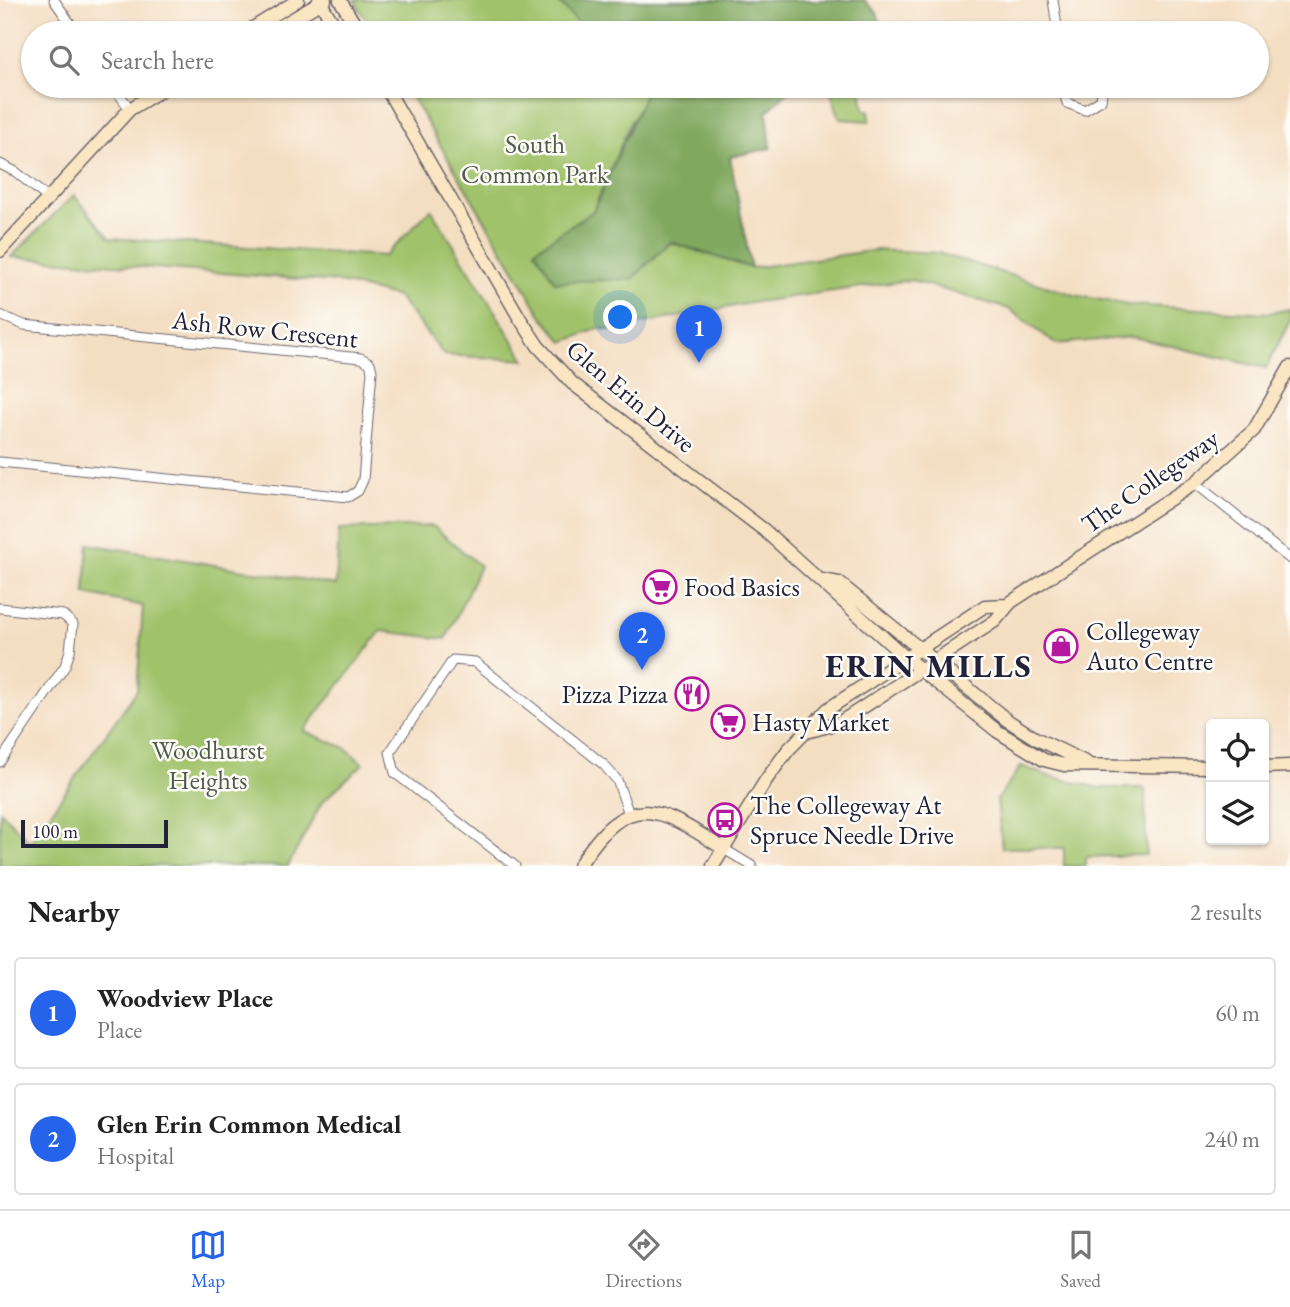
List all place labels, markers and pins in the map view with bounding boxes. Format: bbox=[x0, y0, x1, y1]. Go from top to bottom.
pin: 1 bbox=[676, 305, 722, 363]
supermarket icon: Food Basics bbox=[641, 568, 679, 606]
place label: Food Basics bbox=[684, 570, 800, 604]
pin: 2 bbox=[619, 612, 665, 670]
place label: Collegeway Auto Centre bbox=[1085, 614, 1213, 678]
shop icon: Collegeway Auto Centre bbox=[1042, 627, 1080, 665]
restaurant icon: Pizza Pizza bbox=[673, 675, 711, 713]
place label: Pizza Pizza bbox=[561, 677, 669, 711]
supermarket icon: Hasty Market bbox=[709, 703, 747, 741]
place label: Hasty Market bbox=[752, 705, 889, 739]
place label: The Collegeway At Spruce Needle Drive bbox=[750, 788, 954, 852]
bus stop icon: The Collegeway At Spruce Needle Drive bbox=[706, 801, 744, 839]

